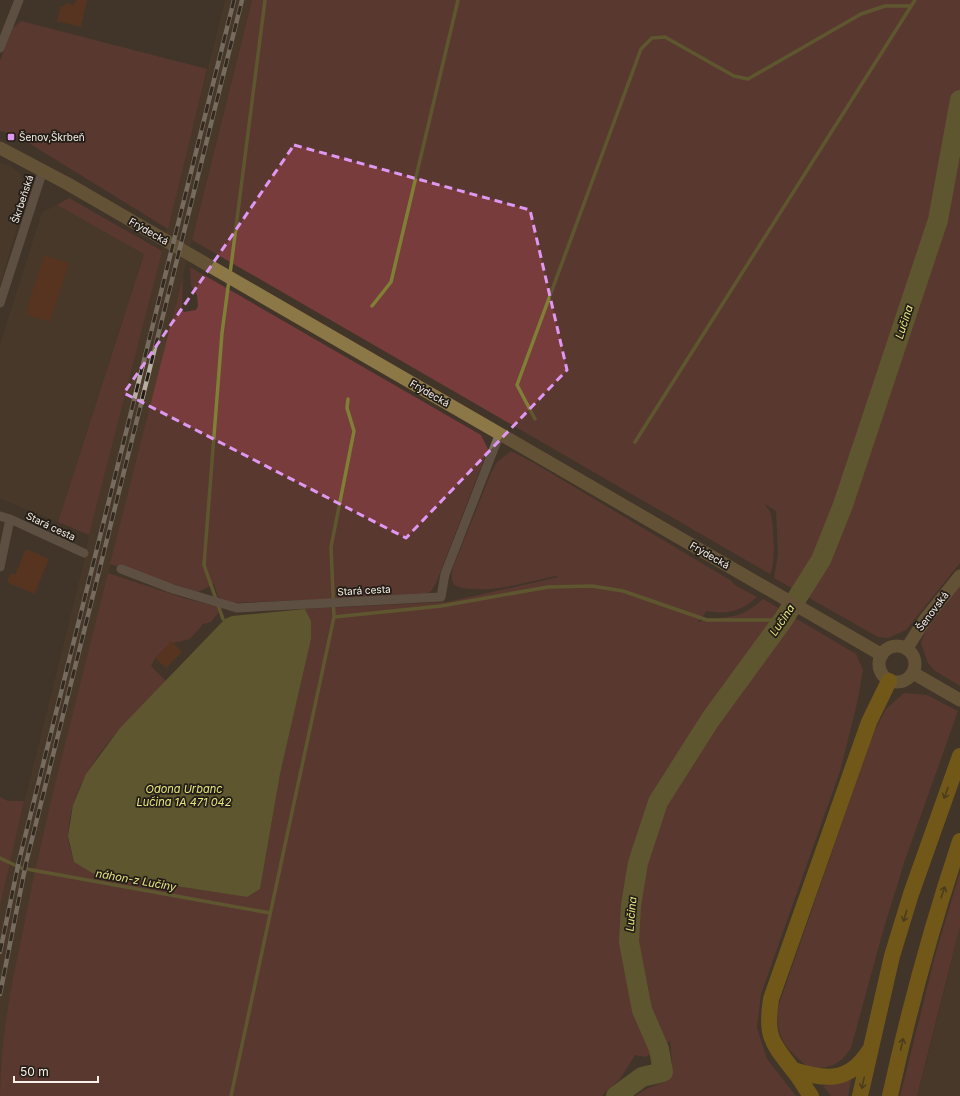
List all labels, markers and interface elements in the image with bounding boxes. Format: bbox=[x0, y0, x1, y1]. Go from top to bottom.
place label: Šenov,Škrbeň bbox=[19, 131, 85, 143]
marker: Šenov,Škrbeň bbox=[6, 132, 16, 142]
street label: Škrbeňská bbox=[9, 173, 35, 225]
street label: Frýdecká bbox=[127, 215, 171, 247]
water label: Lučina bbox=[892, 303, 916, 341]
street label: Frýdecká bbox=[408, 377, 452, 409]
street label: Stará cesta bbox=[24, 509, 78, 543]
street label: Frýdecká bbox=[688, 539, 732, 571]
street label: Stará cesta bbox=[337, 583, 391, 597]
street label: Šenovská bbox=[913, 589, 951, 633]
water label: Lučina bbox=[766, 601, 798, 638]
water label: Odona Urbanc Lučina 1A 471 042 bbox=[137, 782, 232, 809]
one-way arrow bbox=[942, 786, 950, 798]
water label: náhon-z Lučiny bbox=[95, 866, 178, 894]
one-way arrow bbox=[940, 885, 947, 898]
water label: Lučina bbox=[623, 896, 640, 932]
one-way arrow bbox=[900, 909, 908, 921]
one-way arrow bbox=[898, 1038, 906, 1051]
scale bar bbox=[14, 1058, 98, 1084]
text: 50 m bbox=[20, 1064, 49, 1079]
one-way arrow bbox=[858, 1076, 866, 1089]

